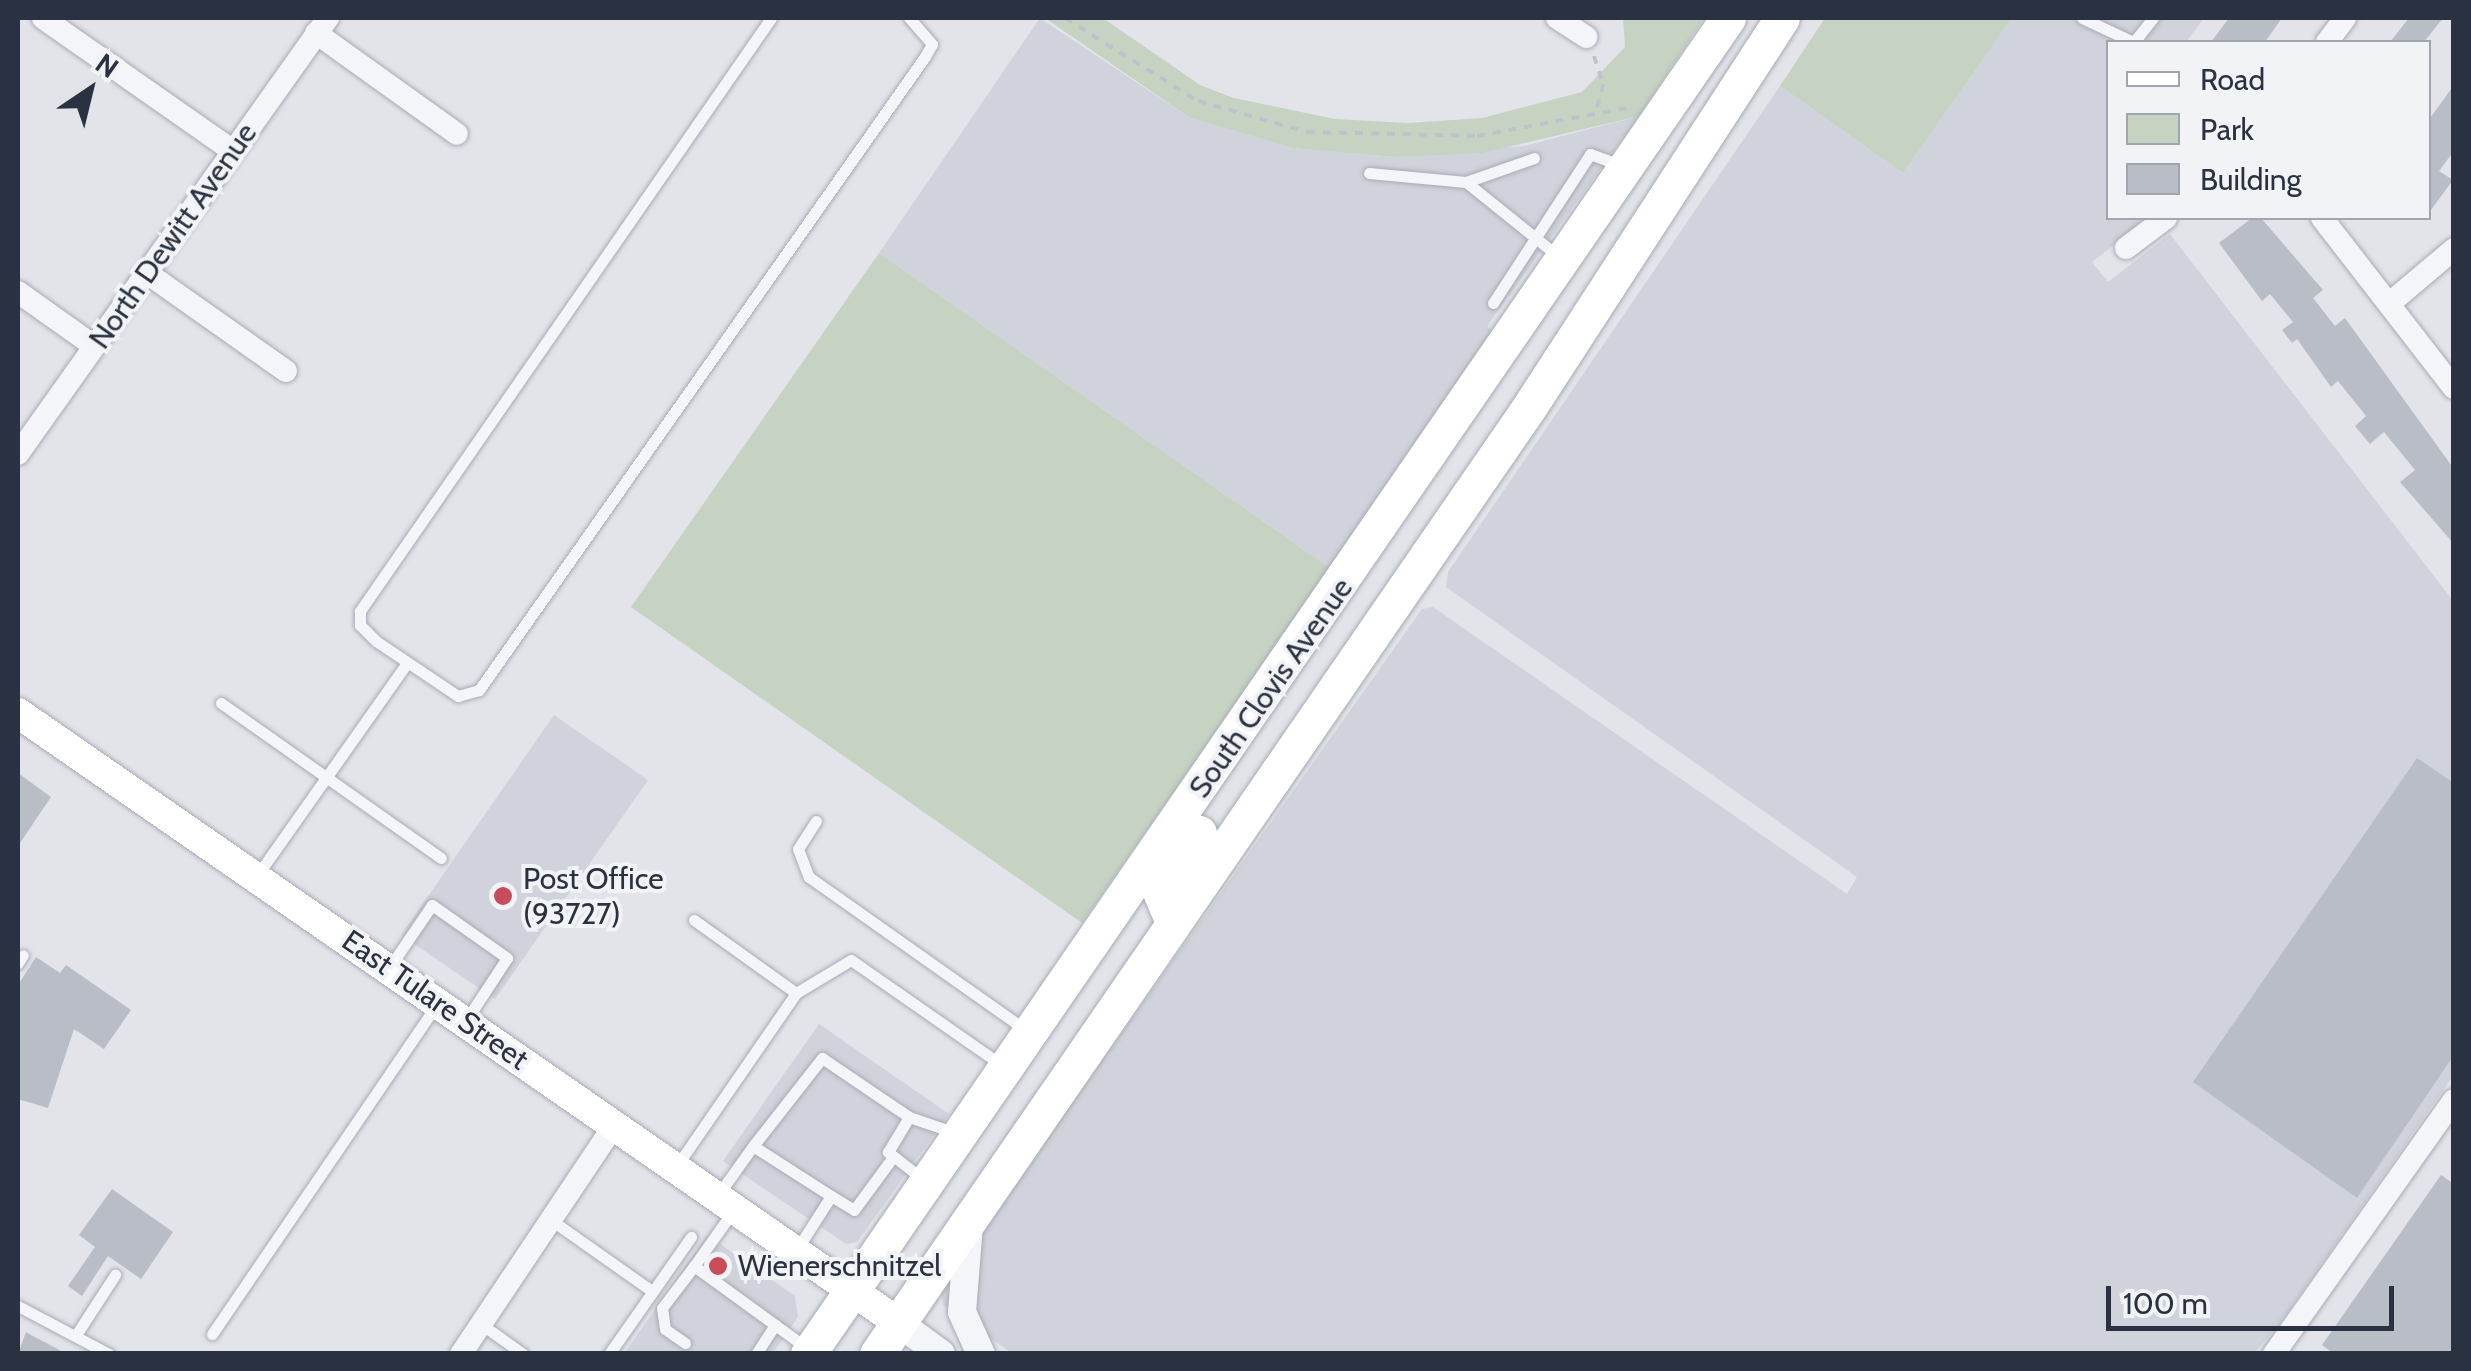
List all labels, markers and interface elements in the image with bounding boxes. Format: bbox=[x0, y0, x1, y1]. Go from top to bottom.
north arrow bbox=[40, 40, 140, 140]
legend bbox=[2106, 40, 2431, 220]
text: N bbox=[89, 46, 125, 85]
text: Road bbox=[2200, 61, 2265, 98]
text: Park bbox=[2200, 111, 2254, 148]
street label: North Dewitt Avenue bbox=[82, 116, 264, 356]
text: Building bbox=[2200, 161, 2302, 198]
street label: South Clovis Avenue bbox=[1182, 571, 1360, 805]
place label: Post Office (93727) bbox=[523, 861, 663, 932]
marker: Post Office (93727) bbox=[492, 885, 514, 907]
street label: East Tulare Street bbox=[335, 922, 535, 1078]
place label: Wienerschnitzel bbox=[738, 1248, 941, 1284]
marker: Wienerschnitzel bbox=[707, 1255, 729, 1277]
scale bar bbox=[2111, 1266, 2398, 1328]
text: 100 m bbox=[2123, 1285, 2208, 1322]

